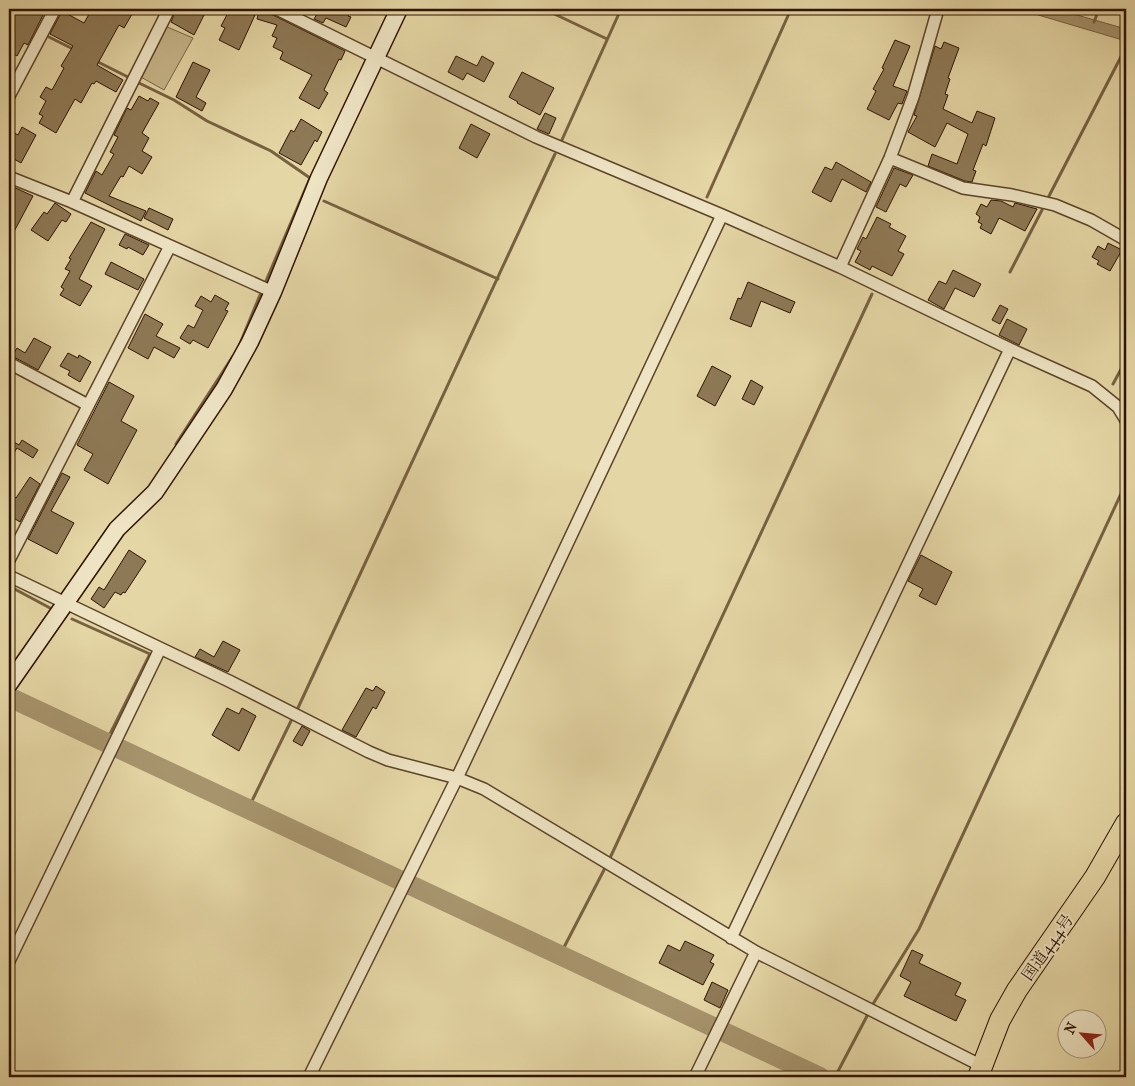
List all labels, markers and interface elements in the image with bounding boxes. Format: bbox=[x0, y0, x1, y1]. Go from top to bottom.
street label: 国道444号 bbox=[1018, 910, 1077, 984]
north arrow bbox=[1058, 1008, 1108, 1058]
text: N bbox=[1061, 1019, 1081, 1037]

